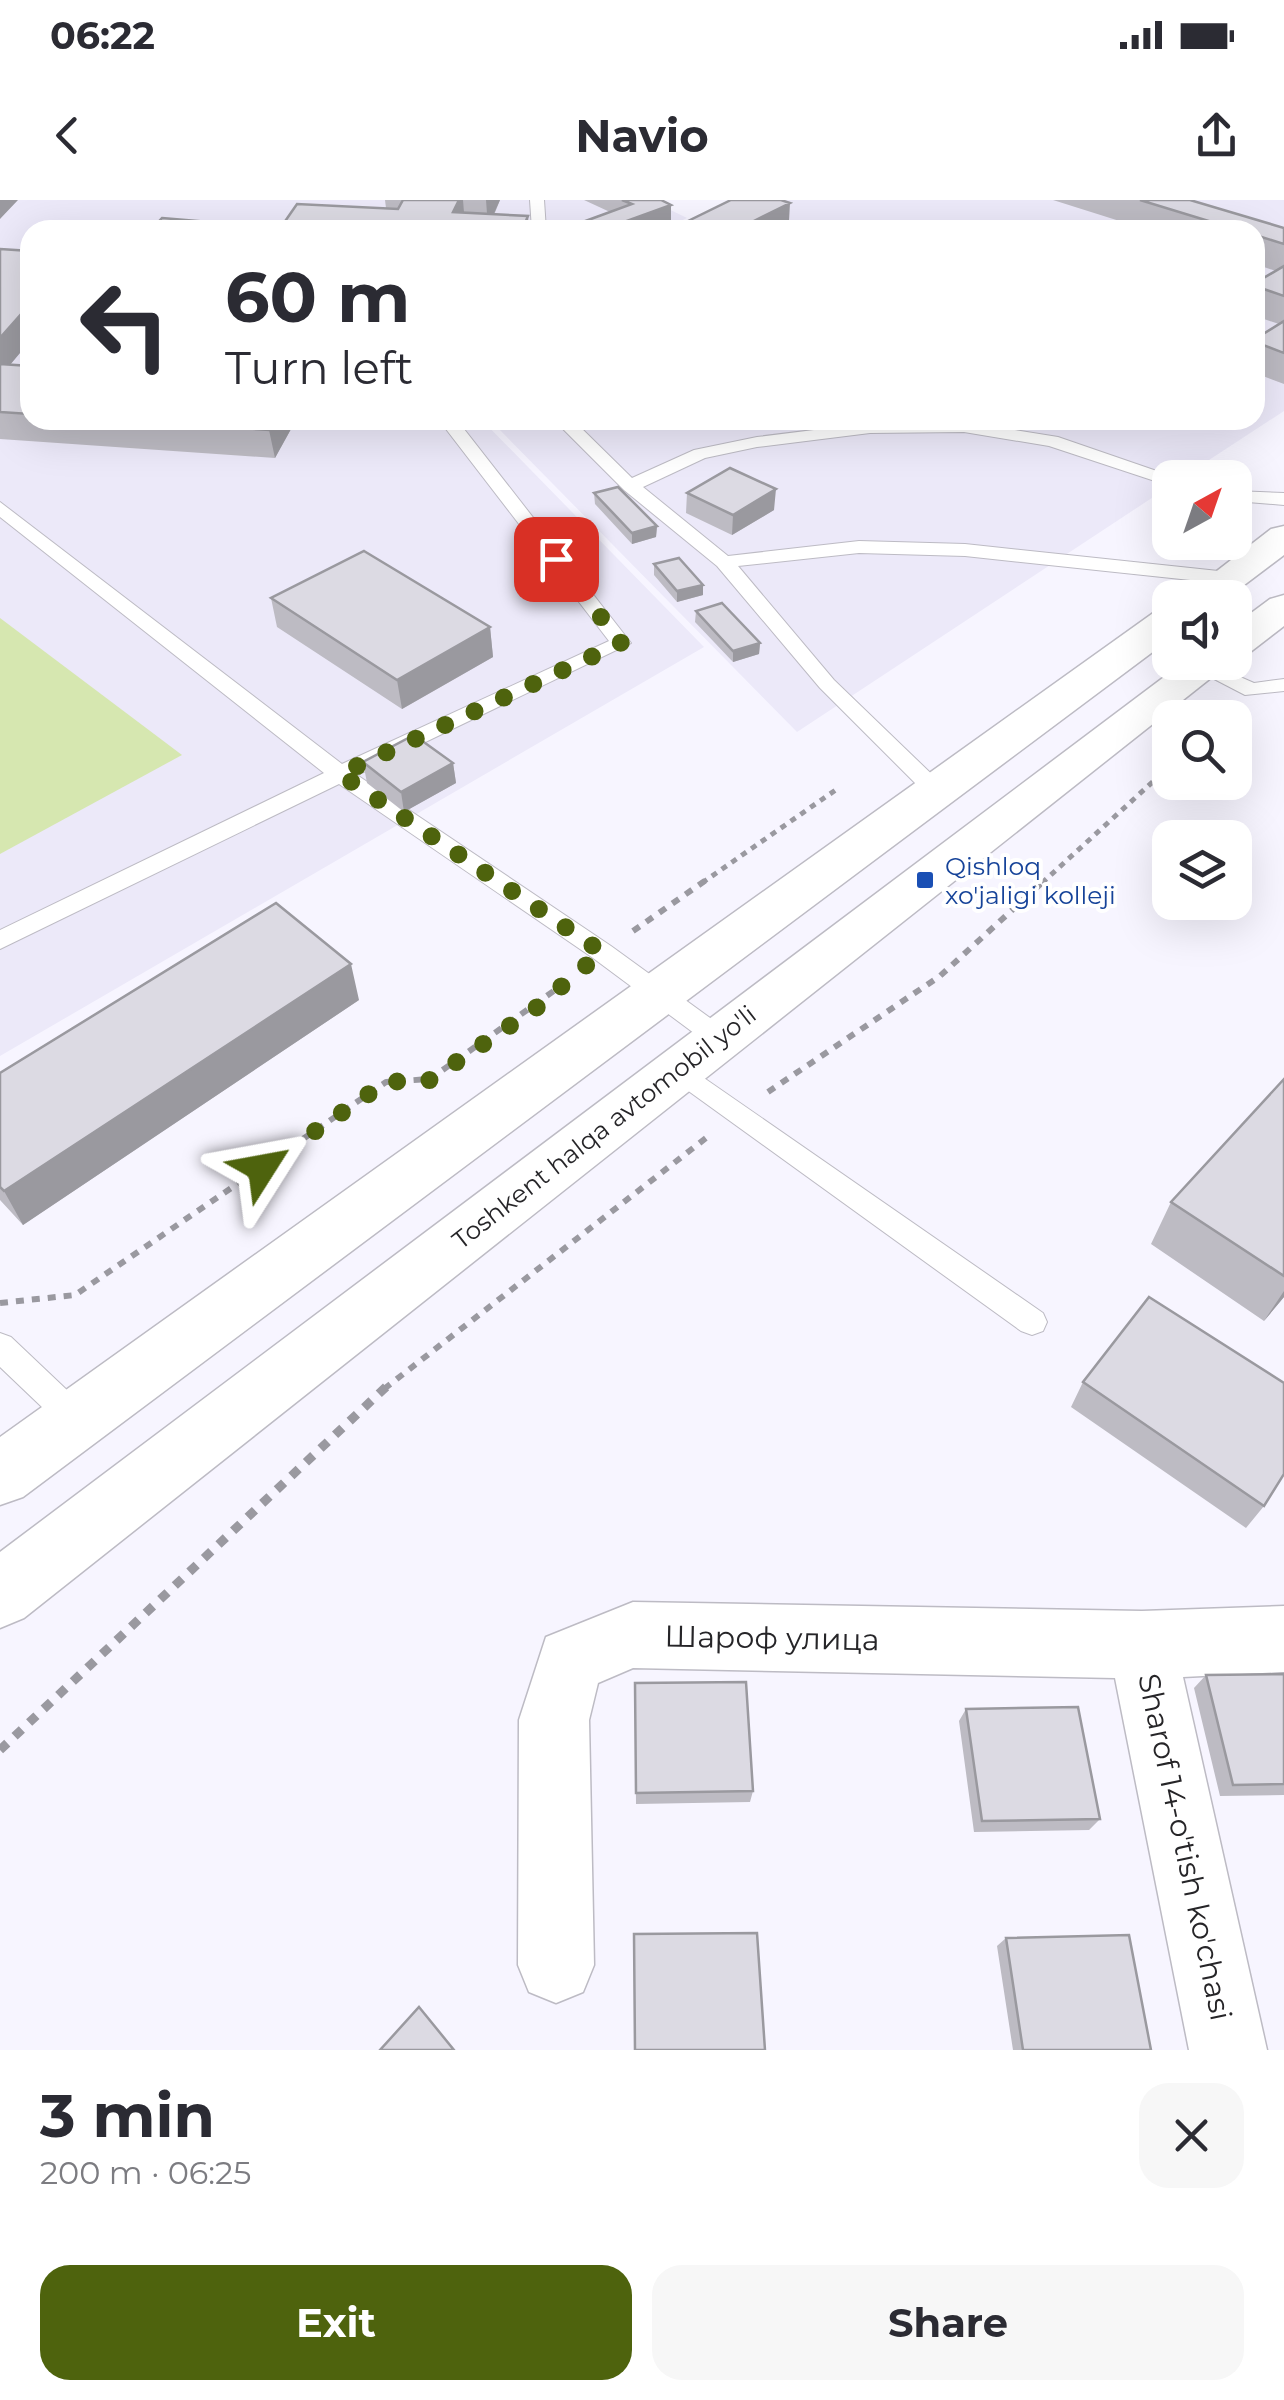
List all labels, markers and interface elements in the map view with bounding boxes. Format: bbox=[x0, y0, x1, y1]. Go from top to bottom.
text: 06:22 bbox=[50, 12, 155, 59]
icon: back bbox=[40, 108, 95, 163]
text: Navio bbox=[575, 108, 709, 163]
icon: share bbox=[1189, 108, 1244, 163]
text: 60 m bbox=[225, 254, 410, 340]
icon: left bbox=[60, 260, 190, 390]
text: Turn left bbox=[225, 340, 413, 395]
north arrow bbox=[1152, 460, 1252, 560]
map controls bbox=[1152, 460, 1252, 920]
pin bbox=[514, 517, 599, 602]
icon: arrive bbox=[529, 532, 584, 587]
button: sound bbox=[1152, 580, 1252, 680]
button: search bbox=[1152, 700, 1252, 800]
button: layers bbox=[1152, 820, 1252, 920]
place label: Qishloq xo'jaligi kolleji bbox=[945, 851, 1116, 910]
marker: Qishloq xo'jaligi kolleji bbox=[914, 869, 936, 891]
street label: Toshkent halqa avtomobil yo'li bbox=[446, 999, 762, 1255]
position arrow bbox=[210, 1116, 314, 1220]
street label: Шароф улица bbox=[664, 1618, 880, 1658]
street label: Sharof 14-o'tish ko'chasi bbox=[1130, 1670, 1240, 2024]
text: 3 min bbox=[40, 2079, 215, 2152]
button: close bbox=[1139, 2083, 1244, 2188]
text: 200 m · 06:25 bbox=[40, 2153, 251, 2192]
button: Exit bbox=[40, 2265, 632, 2380]
button: Share bbox=[652, 2265, 1244, 2380]

